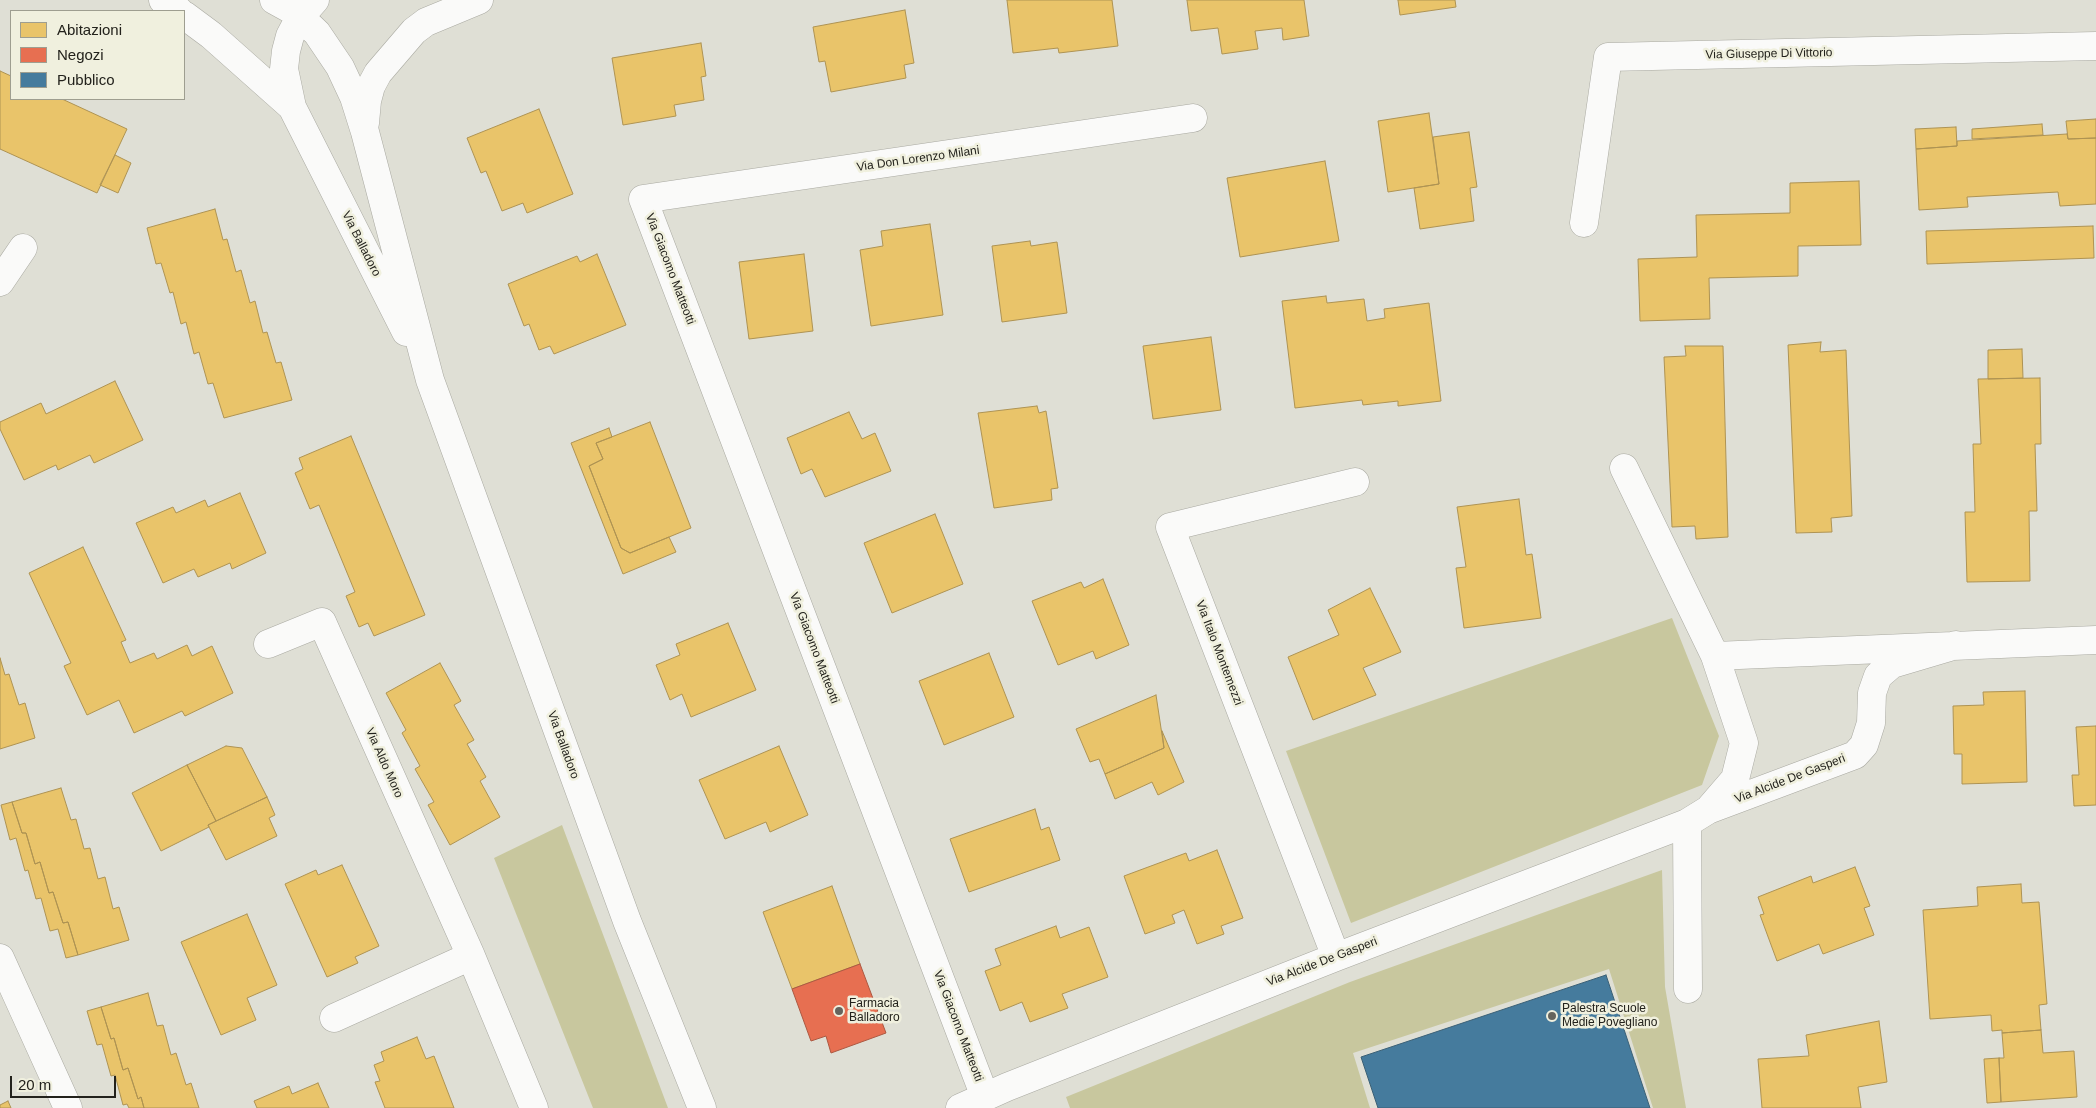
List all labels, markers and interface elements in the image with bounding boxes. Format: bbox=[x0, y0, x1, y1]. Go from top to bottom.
legend bbox=[10, 10, 185, 100]
text: Abitazioni bbox=[57, 21, 122, 38]
text: Negozi bbox=[57, 46, 104, 63]
street label: Via Giuseppe Di Vittorio bbox=[1705, 46, 1833, 62]
text: Pubblico bbox=[57, 71, 115, 88]
street label: Via Don Lorenzo Milani bbox=[856, 143, 980, 175]
street label: Via Balladoro bbox=[338, 209, 384, 279]
street label: Via Giacomo Matteotti bbox=[642, 211, 698, 327]
street label: Via Giacomo Matteotti bbox=[786, 590, 842, 706]
street label: Via Italo Montemezzi bbox=[1192, 599, 1246, 707]
street label: Via Balladoro bbox=[544, 709, 582, 781]
street label: Via Aldo Moro bbox=[362, 726, 406, 800]
street label: Via Alcide De Gasperi bbox=[1733, 751, 1847, 807]
street label: Via Alcide De Gasperi bbox=[1265, 934, 1379, 990]
street label: Via Giacomo Matteotti bbox=[930, 968, 986, 1084]
place label: Farmacia Balladoro bbox=[849, 997, 900, 1025]
place label: Palestra Scuole Medie Povegliano bbox=[1562, 1002, 1657, 1030]
marker: Farmacia Balladoro bbox=[833, 1005, 845, 1017]
marker: Palestra Scuole Medie Povegliano bbox=[1546, 1010, 1558, 1022]
scale bar bbox=[12, 1066, 119, 1098]
text: 20 m bbox=[18, 1076, 51, 1093]

